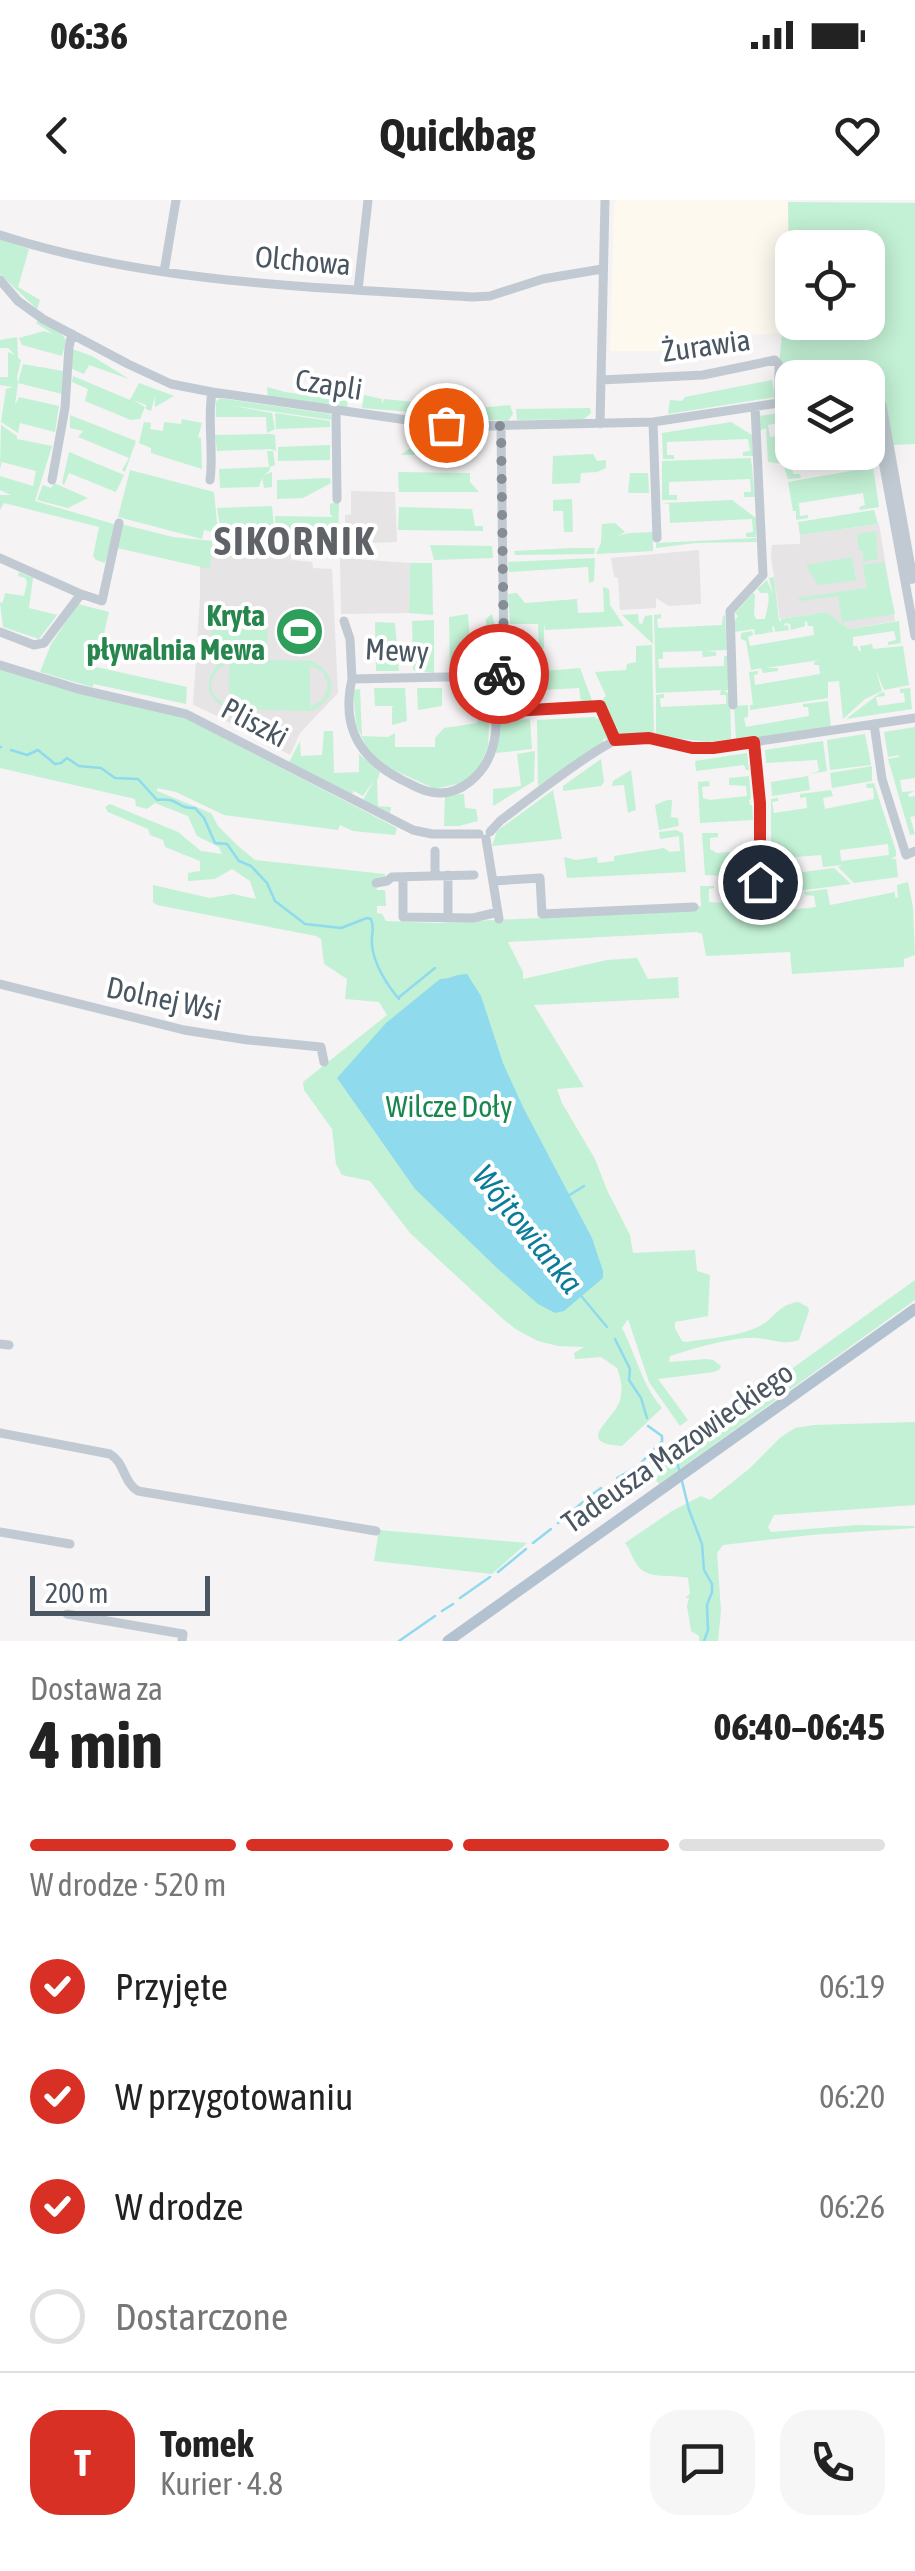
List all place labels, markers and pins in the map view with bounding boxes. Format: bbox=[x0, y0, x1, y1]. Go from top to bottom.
pin bbox=[404, 383, 489, 468]
place label: Kryta pływalnia Mewa bbox=[87, 598, 265, 666]
sports icon: Kryta pływalnia Mewa bbox=[274, 606, 326, 658]
pin bbox=[718, 840, 803, 925]

